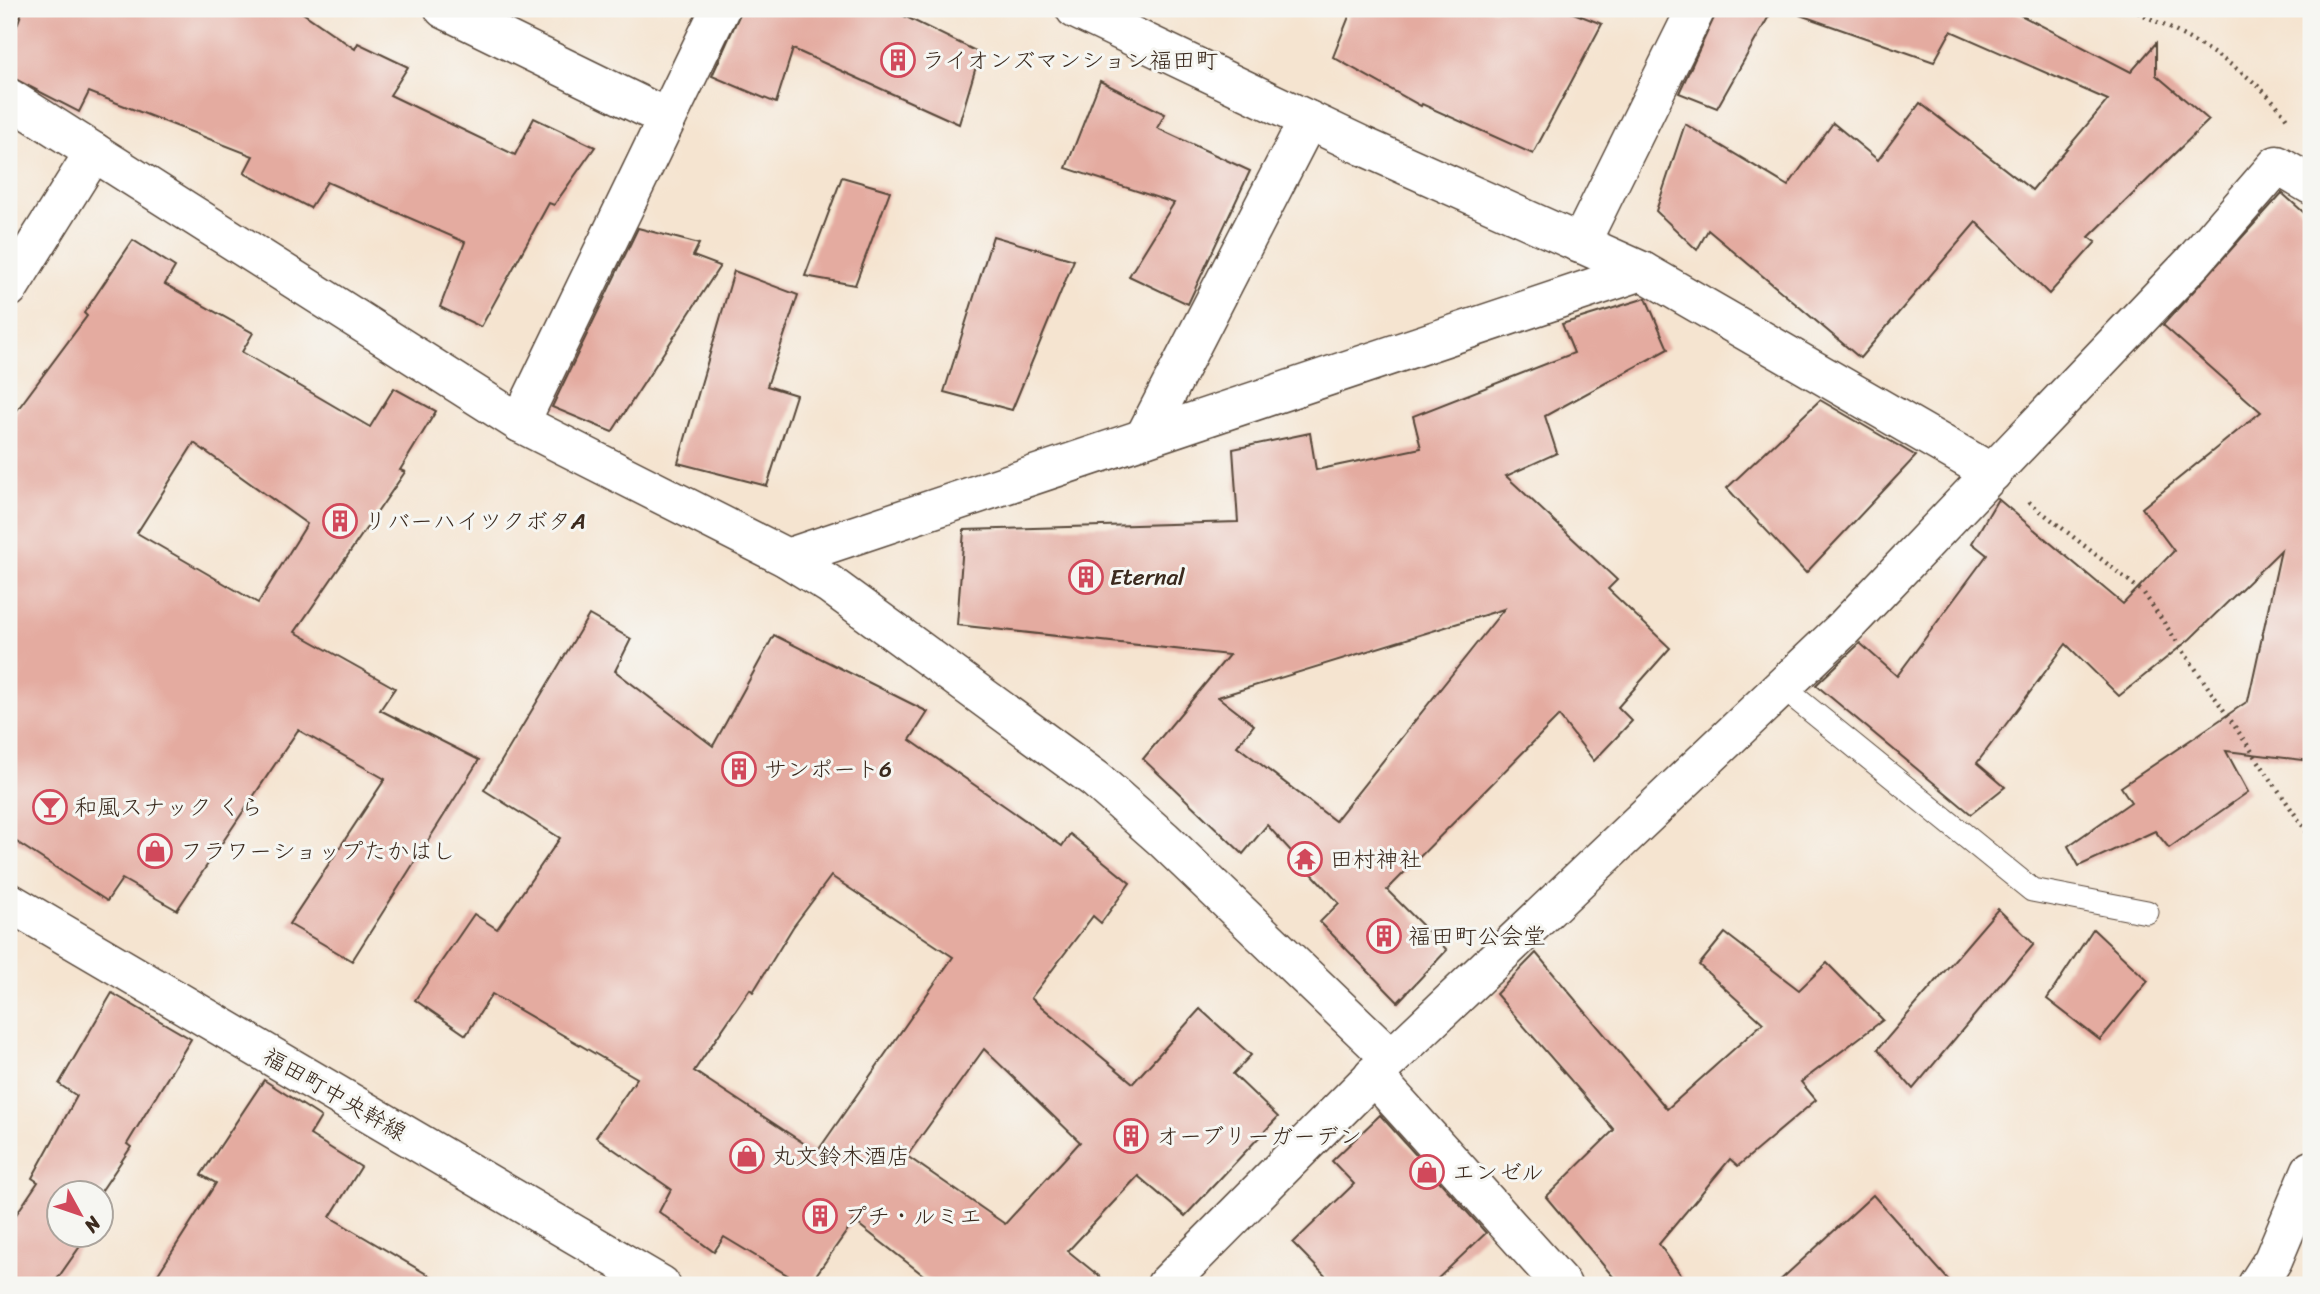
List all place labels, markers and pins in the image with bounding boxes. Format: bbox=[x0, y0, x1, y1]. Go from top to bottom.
place label: ライオンズマンション福田町 bbox=[922, 40, 1218, 81]
building icon: ライオンズマンション福田町 bbox=[879, 41, 917, 79]
place label: リバーハイツクボタA bbox=[364, 501, 586, 542]
building icon: リバーハイツクボタA bbox=[321, 502, 359, 540]
place label: Eternal bbox=[1110, 557, 1185, 598]
building icon: Eternal bbox=[1067, 558, 1105, 596]
place label: サンポート6 bbox=[764, 749, 892, 790]
building icon: サンポート6 bbox=[720, 750, 758, 788]
place label: 和風スナック くら bbox=[74, 787, 264, 828]
bar icon: 和風スナック くら bbox=[31, 788, 69, 826]
place label: フラワーショップたかはし bbox=[180, 831, 456, 872]
shop icon: フラワーショップたかはし bbox=[136, 832, 174, 870]
place label: 田村神社 bbox=[1330, 839, 1422, 880]
temple icon: 田村神社 bbox=[1286, 840, 1324, 878]
place label: 福田町公会堂 bbox=[1408, 916, 1546, 957]
building icon: 福田町公会堂 bbox=[1365, 917, 1403, 955]
place label: オーブリーガーデン bbox=[1156, 1116, 1362, 1157]
building icon: オーブリーガーデン bbox=[1112, 1117, 1150, 1155]
place label: 丸文鈴木酒店 bbox=[772, 1136, 910, 1177]
shop icon: 丸文鈴木酒店 bbox=[728, 1137, 766, 1175]
place label: エンゼル bbox=[1452, 1152, 1544, 1193]
shop icon: エンゼル bbox=[1408, 1153, 1446, 1191]
place label: プチ・ルミエ bbox=[844, 1196, 982, 1237]
building icon: プチ・ルミエ bbox=[801, 1197, 839, 1235]

